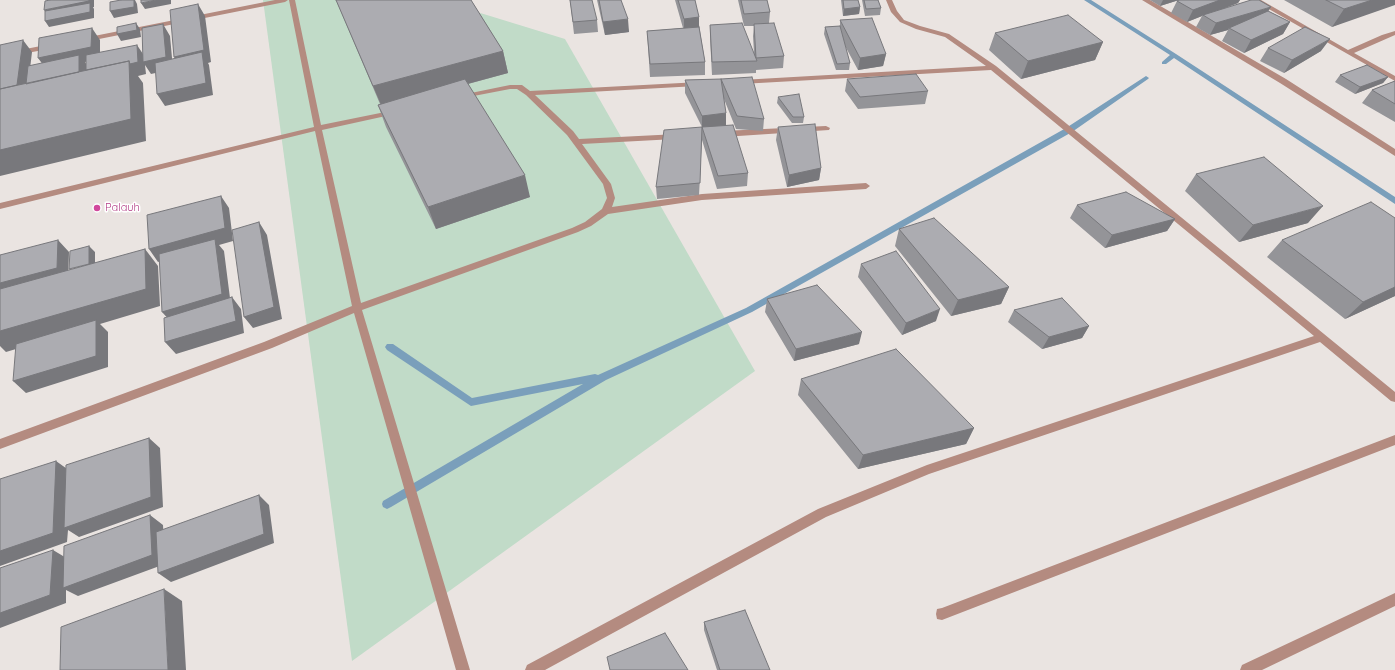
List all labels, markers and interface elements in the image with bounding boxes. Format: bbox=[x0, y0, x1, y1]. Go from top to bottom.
place label: Palauh bbox=[105, 201, 140, 215]
marker: Palauh bbox=[92, 203, 102, 213]

